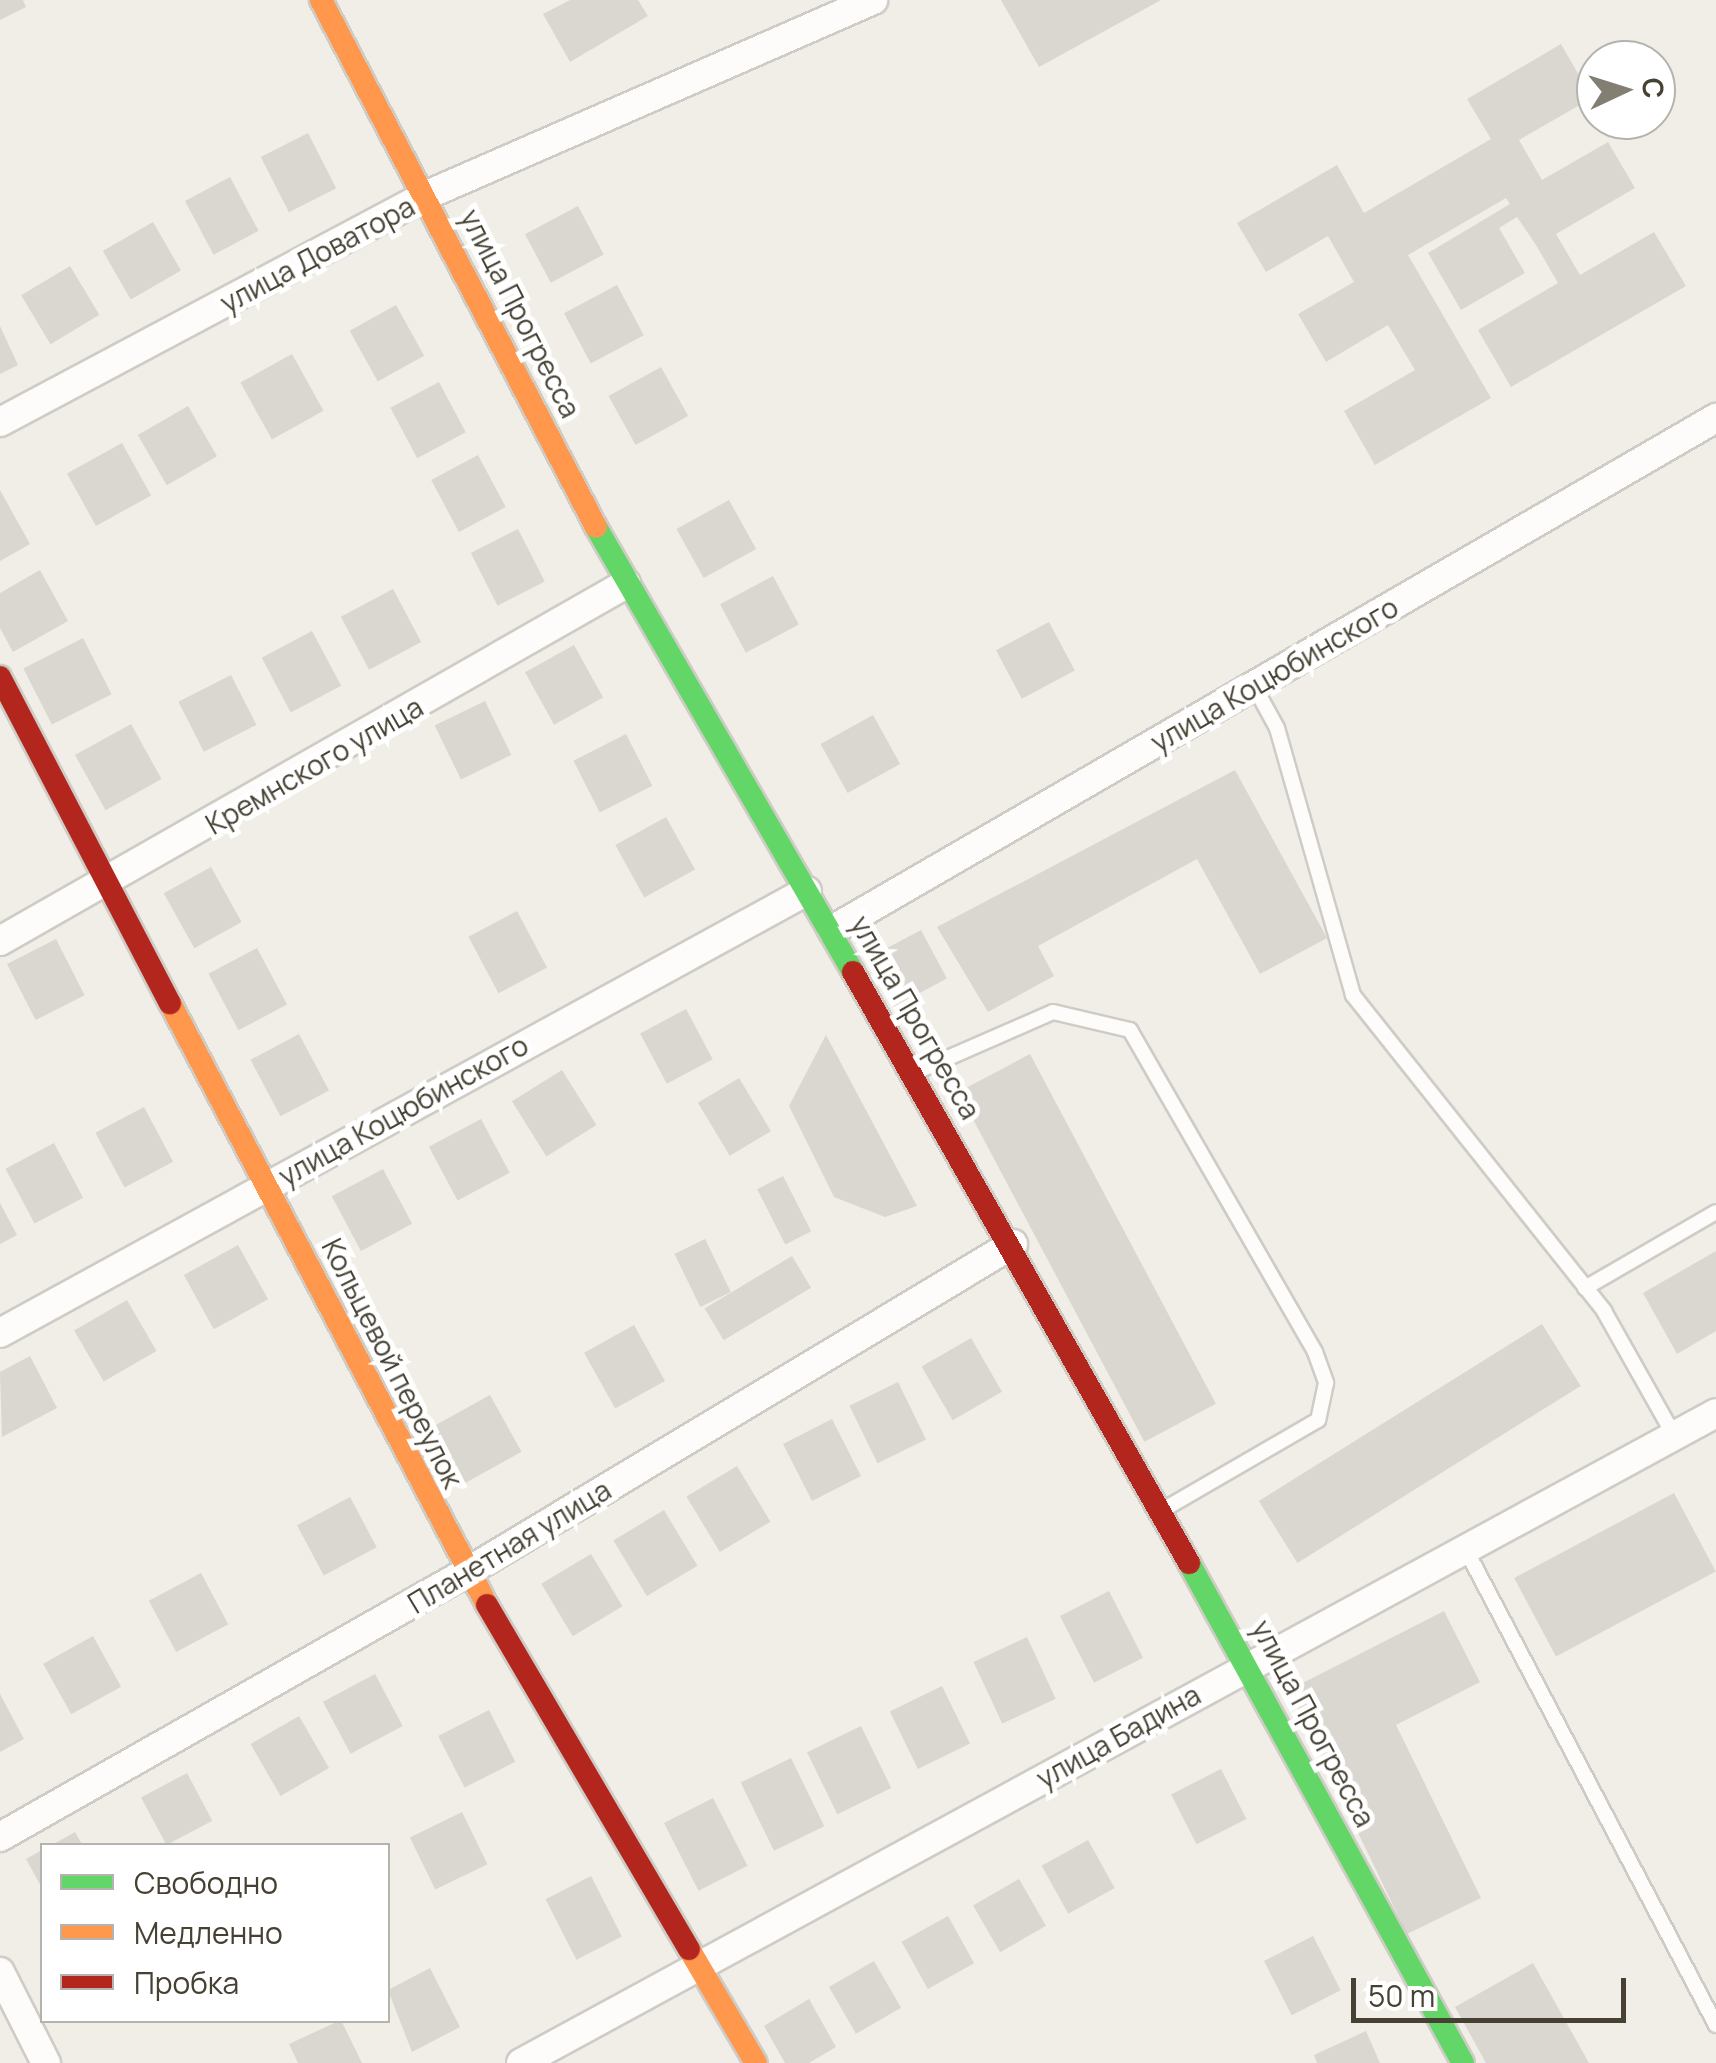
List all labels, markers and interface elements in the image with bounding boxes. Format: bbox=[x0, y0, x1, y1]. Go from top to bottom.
north arrow bbox=[1576, 40, 1676, 140]
text: С bbox=[1634, 76, 1674, 100]
street label: улица Доватора bbox=[214, 189, 420, 319]
street label: улица Прогресса bbox=[454, 203, 588, 423]
street label: улица Коцюбинского bbox=[1144, 589, 1404, 759]
street label: Кремнского улица bbox=[200, 689, 428, 841]
street label: улица Прогресса bbox=[844, 909, 988, 1125]
street label: улица Коцюбинского bbox=[272, 1027, 534, 1193]
street label: Кольцевой переулок bbox=[316, 1233, 470, 1493]
street label: Планетная улица bbox=[402, 1472, 616, 1620]
street label: улица Прогресса bbox=[1245, 1614, 1383, 1832]
street label: улица Бадина bbox=[1030, 1677, 1206, 1795]
legend bbox=[40, 1843, 390, 2023]
text: Свободно bbox=[134, 1862, 278, 1903]
text: Медленно bbox=[134, 1912, 283, 1953]
scale bar bbox=[1356, 1958, 1631, 2020]
text: Пробка bbox=[134, 1962, 239, 2003]
text: 50 m bbox=[1368, 1975, 1435, 2016]

